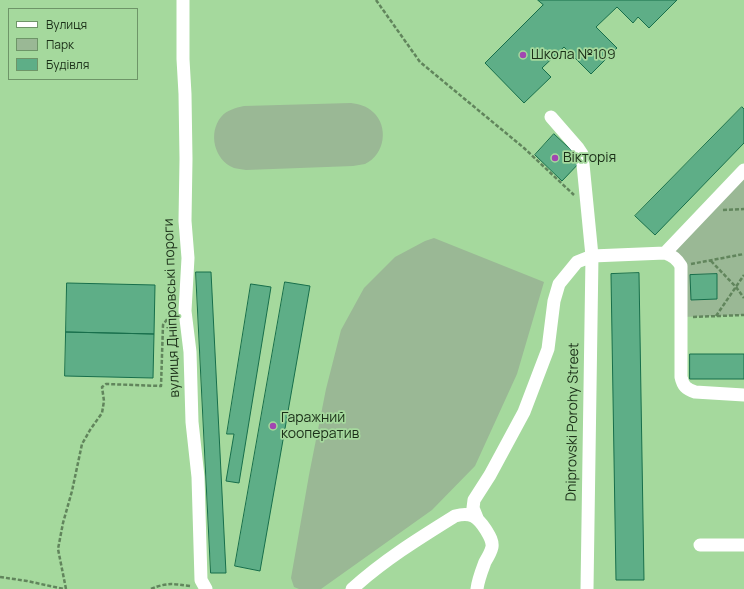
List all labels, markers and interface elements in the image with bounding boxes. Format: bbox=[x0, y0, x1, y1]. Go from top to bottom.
legend bbox=[8, 8, 138, 80]
text: Вулиця bbox=[46, 16, 87, 33]
text: Парк bbox=[46, 36, 74, 53]
place label: Школа №109 bbox=[531, 47, 616, 63]
marker: Школа №109 bbox=[518, 50, 528, 60]
text: Будівля bbox=[46, 56, 89, 73]
place label: Вікторія bbox=[563, 150, 616, 166]
marker: Вікторія bbox=[550, 153, 560, 163]
street label: вулиця Дніпровські пороги bbox=[160, 218, 184, 398]
street label: Dniprovski Porohy Street bbox=[563, 342, 583, 502]
place label: Гаражний кооператив bbox=[281, 410, 359, 442]
marker: Гаражний кооператив bbox=[268, 421, 278, 431]

